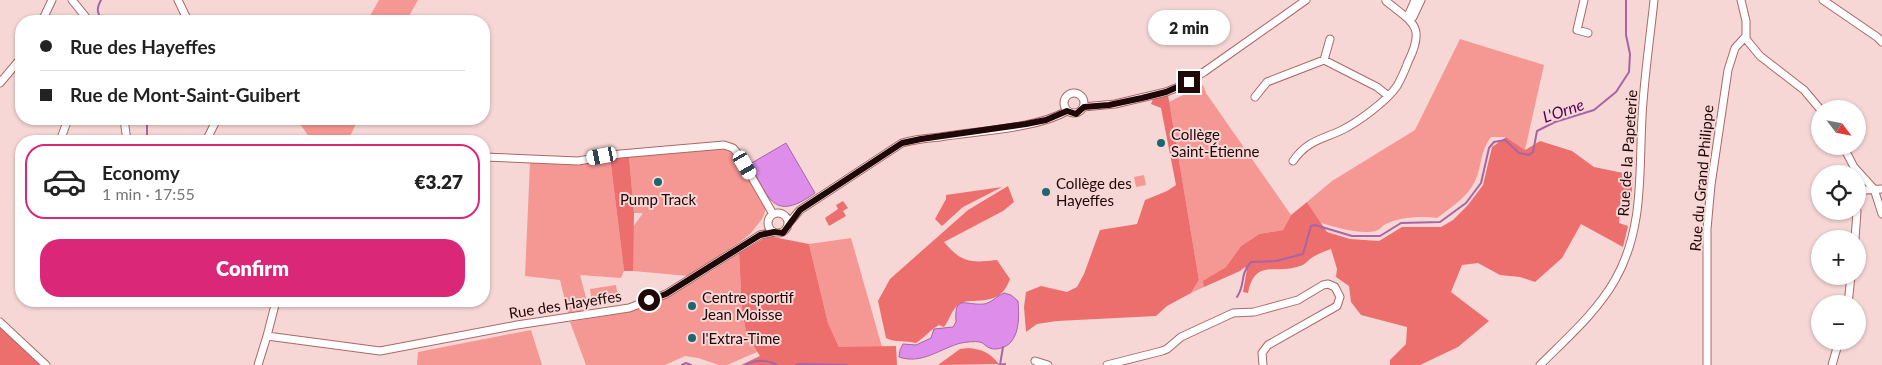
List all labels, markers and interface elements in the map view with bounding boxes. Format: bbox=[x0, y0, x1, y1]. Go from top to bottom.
callout: 2 min bbox=[1148, 9, 1230, 44]
text: 2 min bbox=[1169, 18, 1209, 37]
text: Rue des Hayeffes bbox=[70, 35, 216, 58]
route end bbox=[1178, 71, 1200, 93]
text: Rue de Mont-Saint-Guibert bbox=[70, 83, 300, 106]
street label: Rue de la Papeterie bbox=[1614, 89, 1640, 217]
water label: L'Orne bbox=[1540, 94, 1587, 126]
north arrow bbox=[1811, 100, 1866, 155]
map controls bbox=[1811, 100, 1866, 350]
street label: Rue du Grand Philippe bbox=[1686, 104, 1716, 252]
place label: Collège Saint-Étienne bbox=[1171, 125, 1260, 160]
marker: Collège Saint-Étienne bbox=[1155, 137, 1167, 149]
car bbox=[585, 146, 618, 166]
car bbox=[731, 148, 758, 182]
icon: car bbox=[42, 159, 87, 204]
text: Economy bbox=[102, 161, 180, 184]
button: locate bbox=[1811, 165, 1866, 220]
text: €3.27 bbox=[414, 170, 463, 193]
place label: Collège des Hayeffes bbox=[1056, 174, 1132, 209]
marker: Pump Track bbox=[652, 176, 664, 188]
text: 1 min · 17:55 bbox=[102, 184, 195, 203]
marker: Collège des Hayeffes bbox=[1040, 186, 1052, 198]
place label: Pump Track bbox=[620, 190, 696, 208]
button: + bbox=[1811, 230, 1866, 285]
button: Confirm bbox=[40, 239, 465, 297]
street label: Rue des Hayeffes bbox=[507, 286, 623, 322]
place label: Centre sportif Jean Moisse bbox=[702, 288, 794, 323]
route start bbox=[638, 289, 660, 311]
button: − bbox=[1811, 295, 1866, 350]
marker: Centre sportif Jean Moisse bbox=[686, 300, 698, 312]
place label: l'Extra-Time bbox=[702, 329, 780, 347]
marker: l'Extra-Time bbox=[686, 332, 698, 344]

